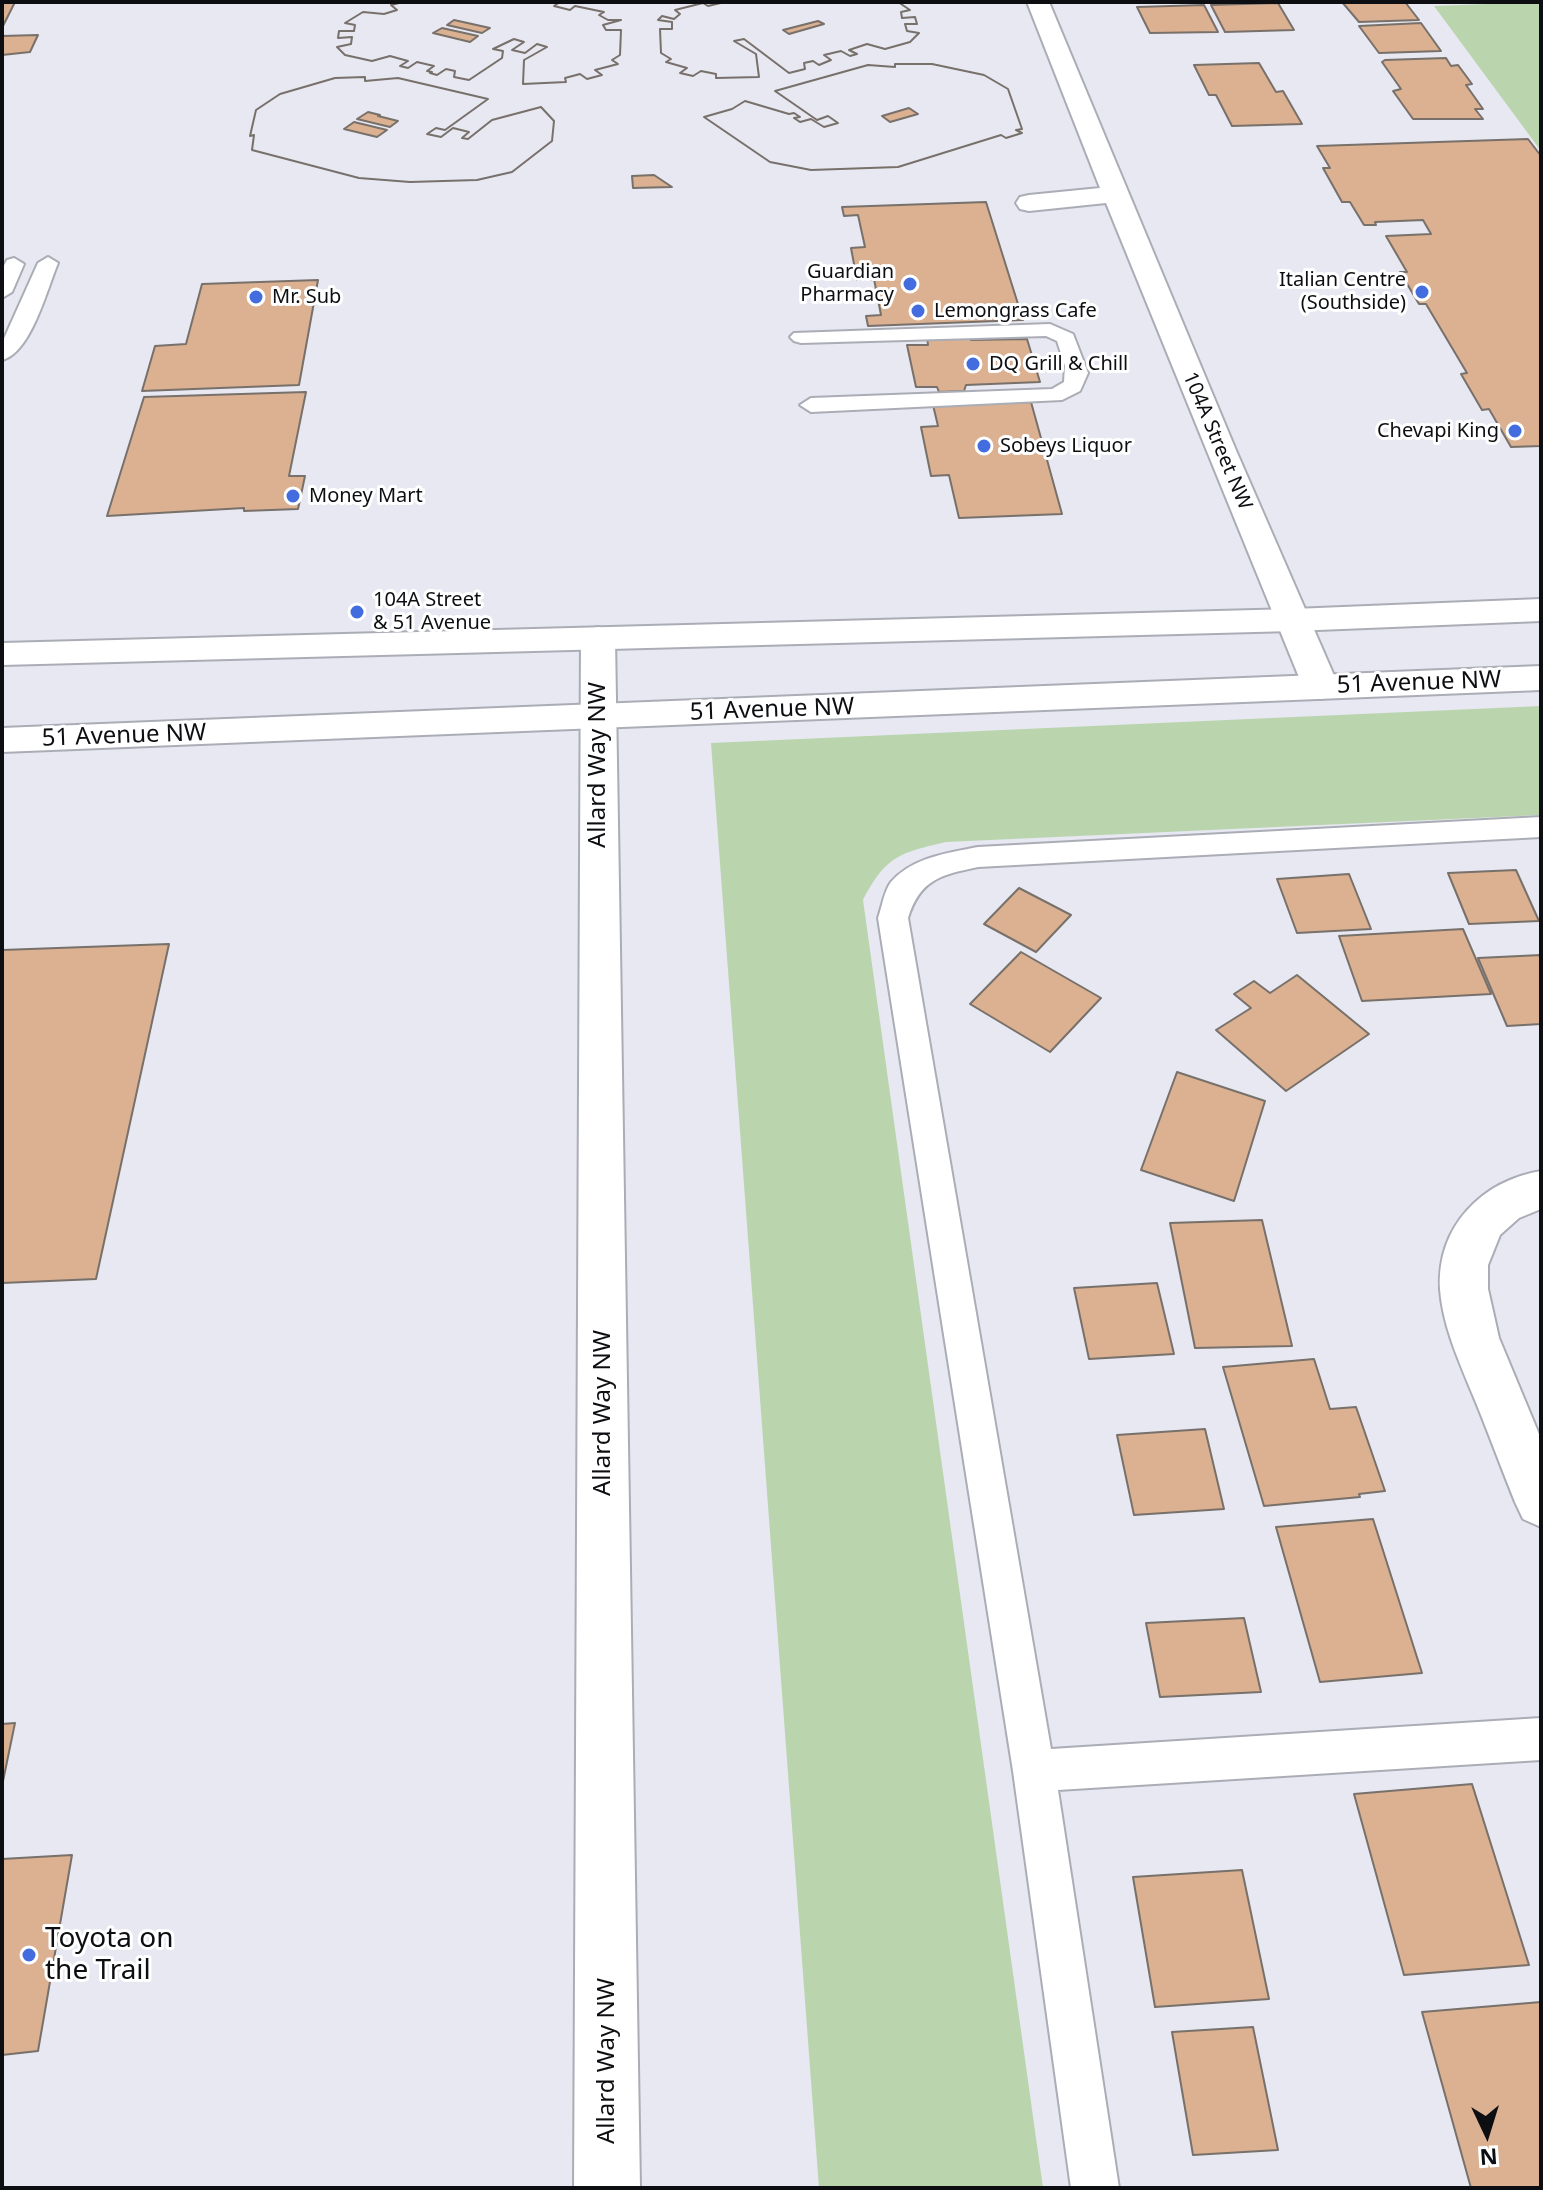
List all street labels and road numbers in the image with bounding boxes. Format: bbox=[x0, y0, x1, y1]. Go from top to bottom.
street label: 104A Street NW bbox=[1177, 369, 1257, 513]
street label: 51 Avenue NW bbox=[1336, 666, 1502, 700]
street label: Allard Way NW bbox=[584, 682, 612, 848]
street label: 51 Avenue NW bbox=[689, 693, 855, 727]
street label: 51 Avenue NW bbox=[41, 719, 207, 753]
street label: Allard Way NW bbox=[589, 1330, 617, 1496]
street label: Allard Way NW bbox=[593, 1978, 621, 2144]

